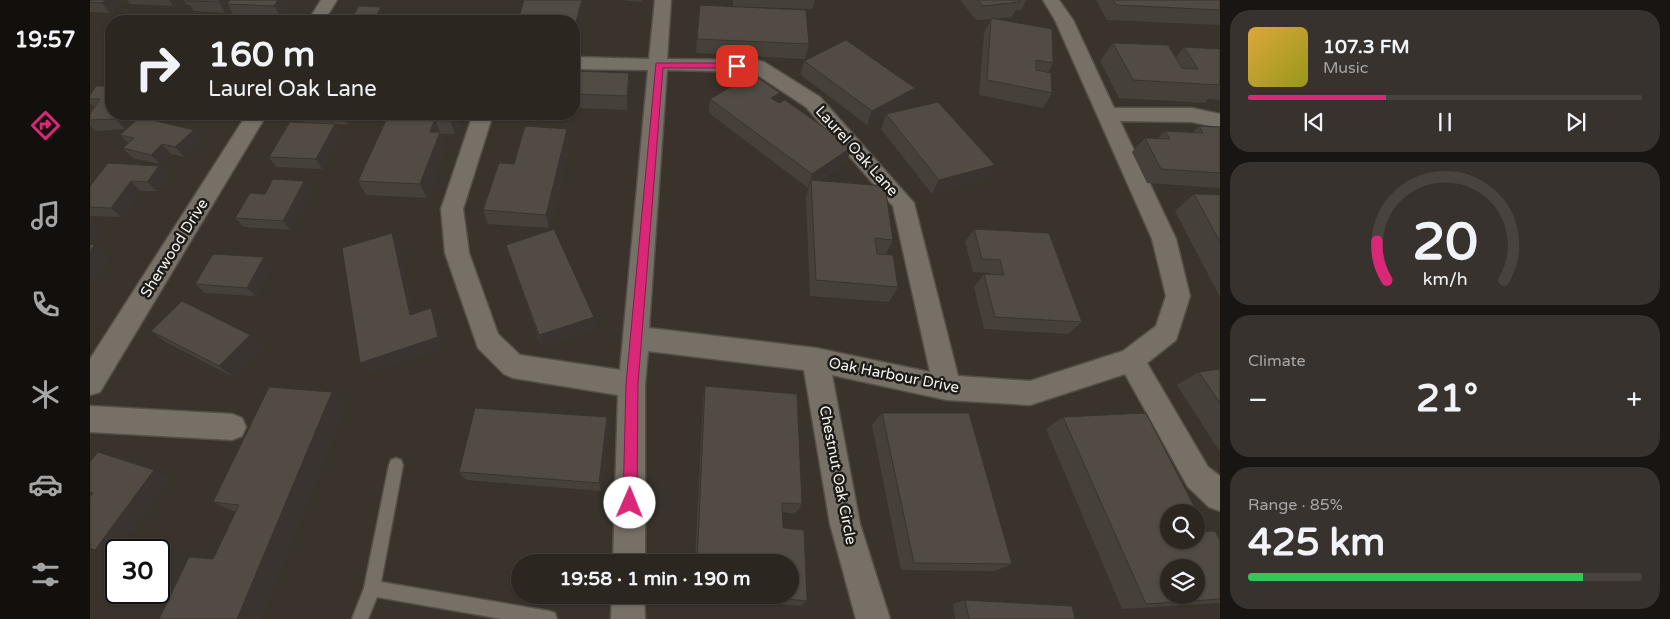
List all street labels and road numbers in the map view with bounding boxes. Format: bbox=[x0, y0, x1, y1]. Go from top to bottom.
street label: Laurel Oak Lane bbox=[812, 102, 902, 200]
street label: Sherwood Drive bbox=[136, 195, 212, 301]
street label: Oak Harbour Drive bbox=[827, 354, 961, 396]
street label: Chestnut Oak Circle bbox=[816, 404, 860, 546]

